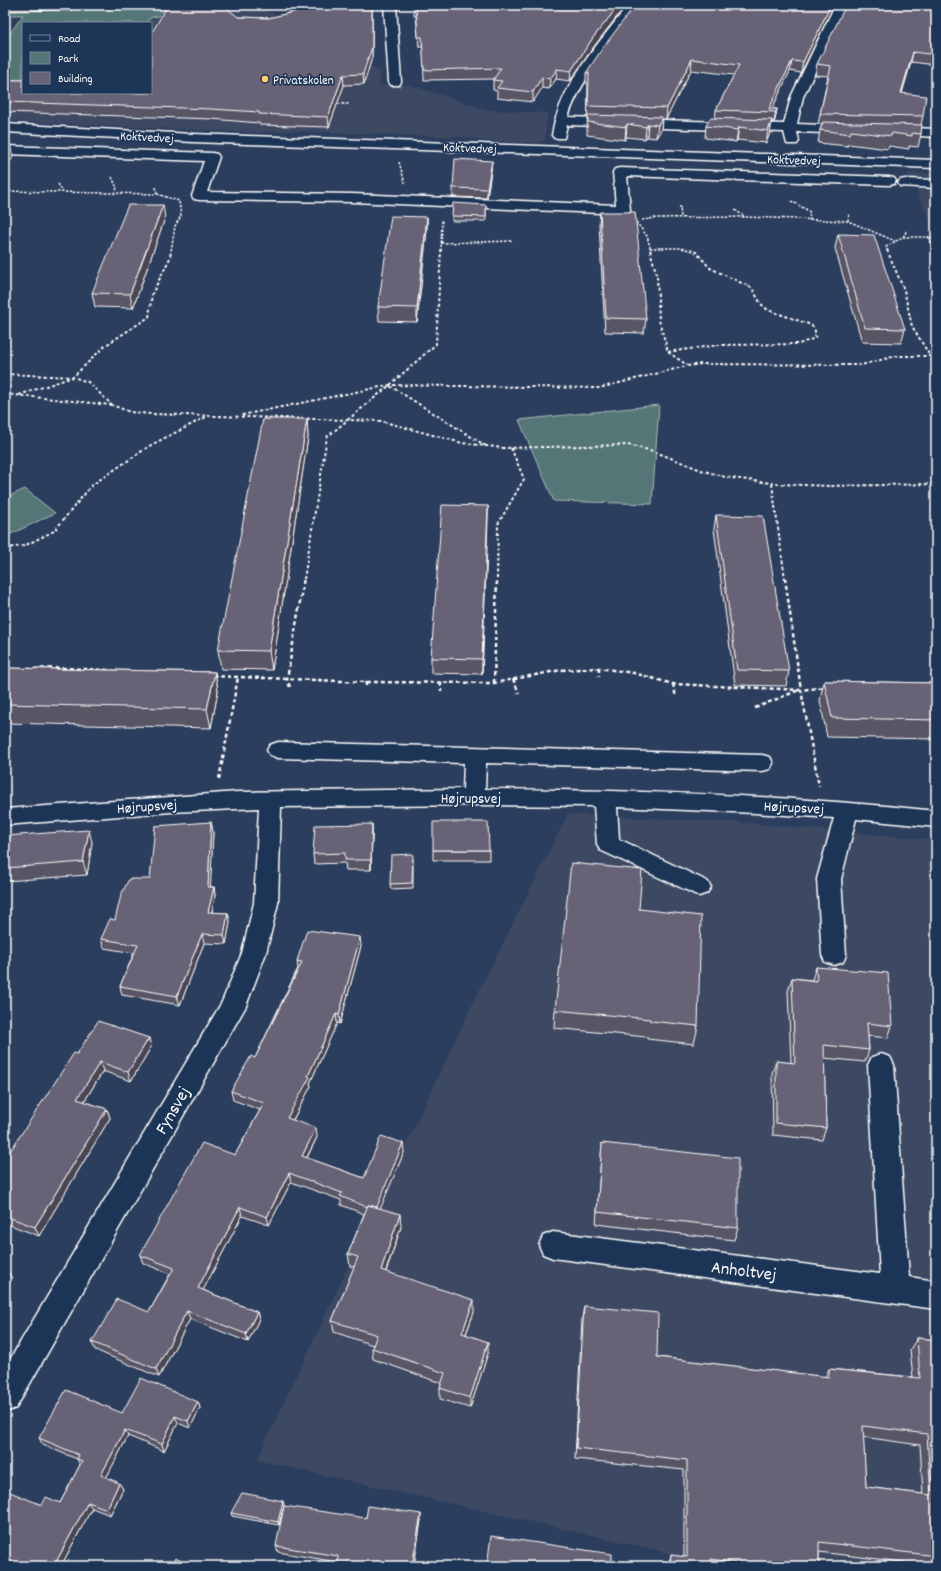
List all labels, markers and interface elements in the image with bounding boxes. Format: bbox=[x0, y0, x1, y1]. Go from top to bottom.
legend bbox=[22, 22, 152, 94]
text: Road bbox=[58, 31, 80, 48]
text: Park bbox=[58, 51, 79, 68]
text: Building bbox=[58, 71, 93, 88]
place label: Privatskolen bbox=[273, 72, 334, 91]
marker: Privatskolen bbox=[260, 74, 270, 84]
street label: Koktvedvej bbox=[120, 128, 174, 149]
street label: Koktvedvej bbox=[443, 139, 497, 160]
street label: Koktvedvej bbox=[767, 151, 821, 172]
street label: Højrupsvej bbox=[441, 789, 501, 811]
street label: Højrupsvej bbox=[116, 795, 178, 821]
street label: Højrupsvej bbox=[763, 796, 825, 822]
street label: Fynsvej bbox=[150, 1083, 198, 1140]
street label: Anholtvej bbox=[710, 1256, 778, 1289]

